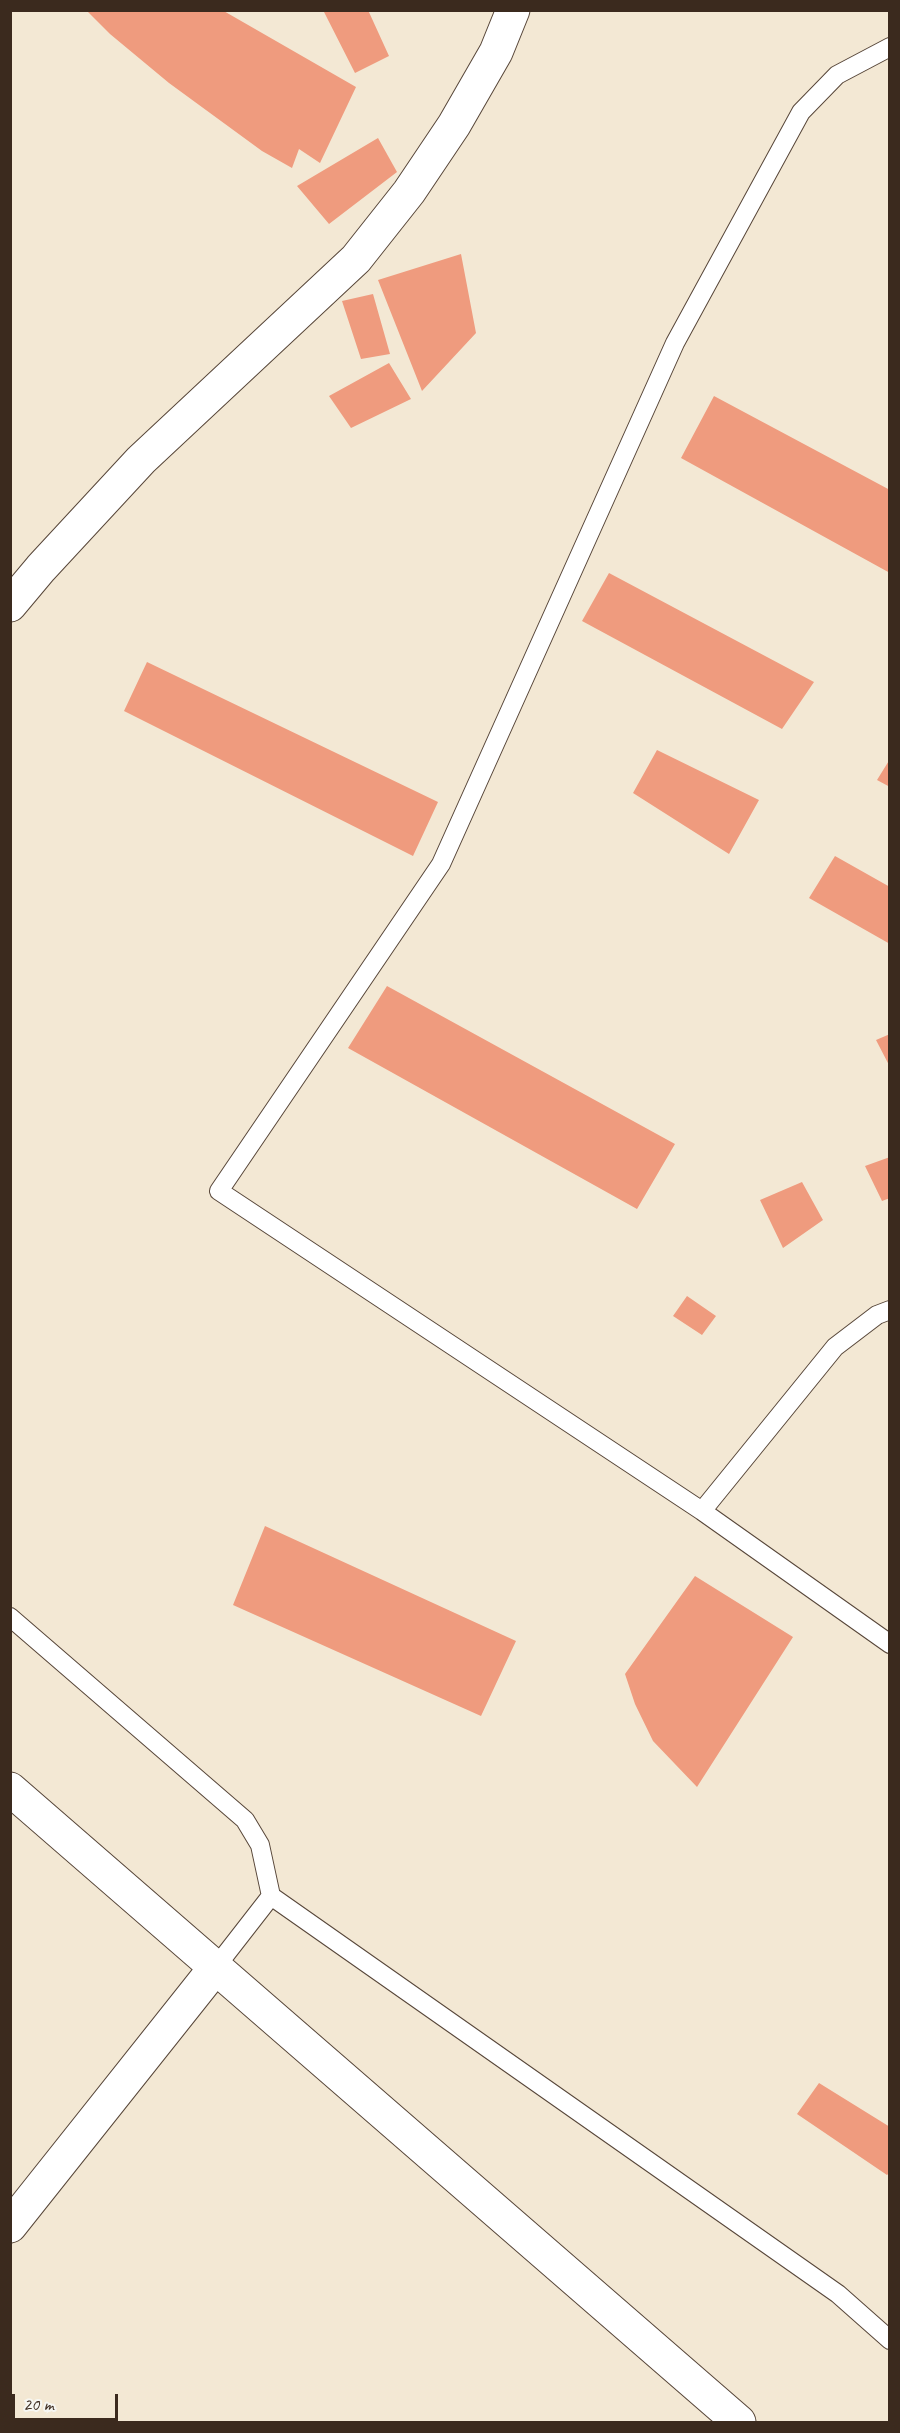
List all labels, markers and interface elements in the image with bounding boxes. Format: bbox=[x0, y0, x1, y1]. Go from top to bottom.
scale bar bbox=[15, 2382, 122, 2420]
text: 20 m bbox=[23, 2393, 54, 2415]

